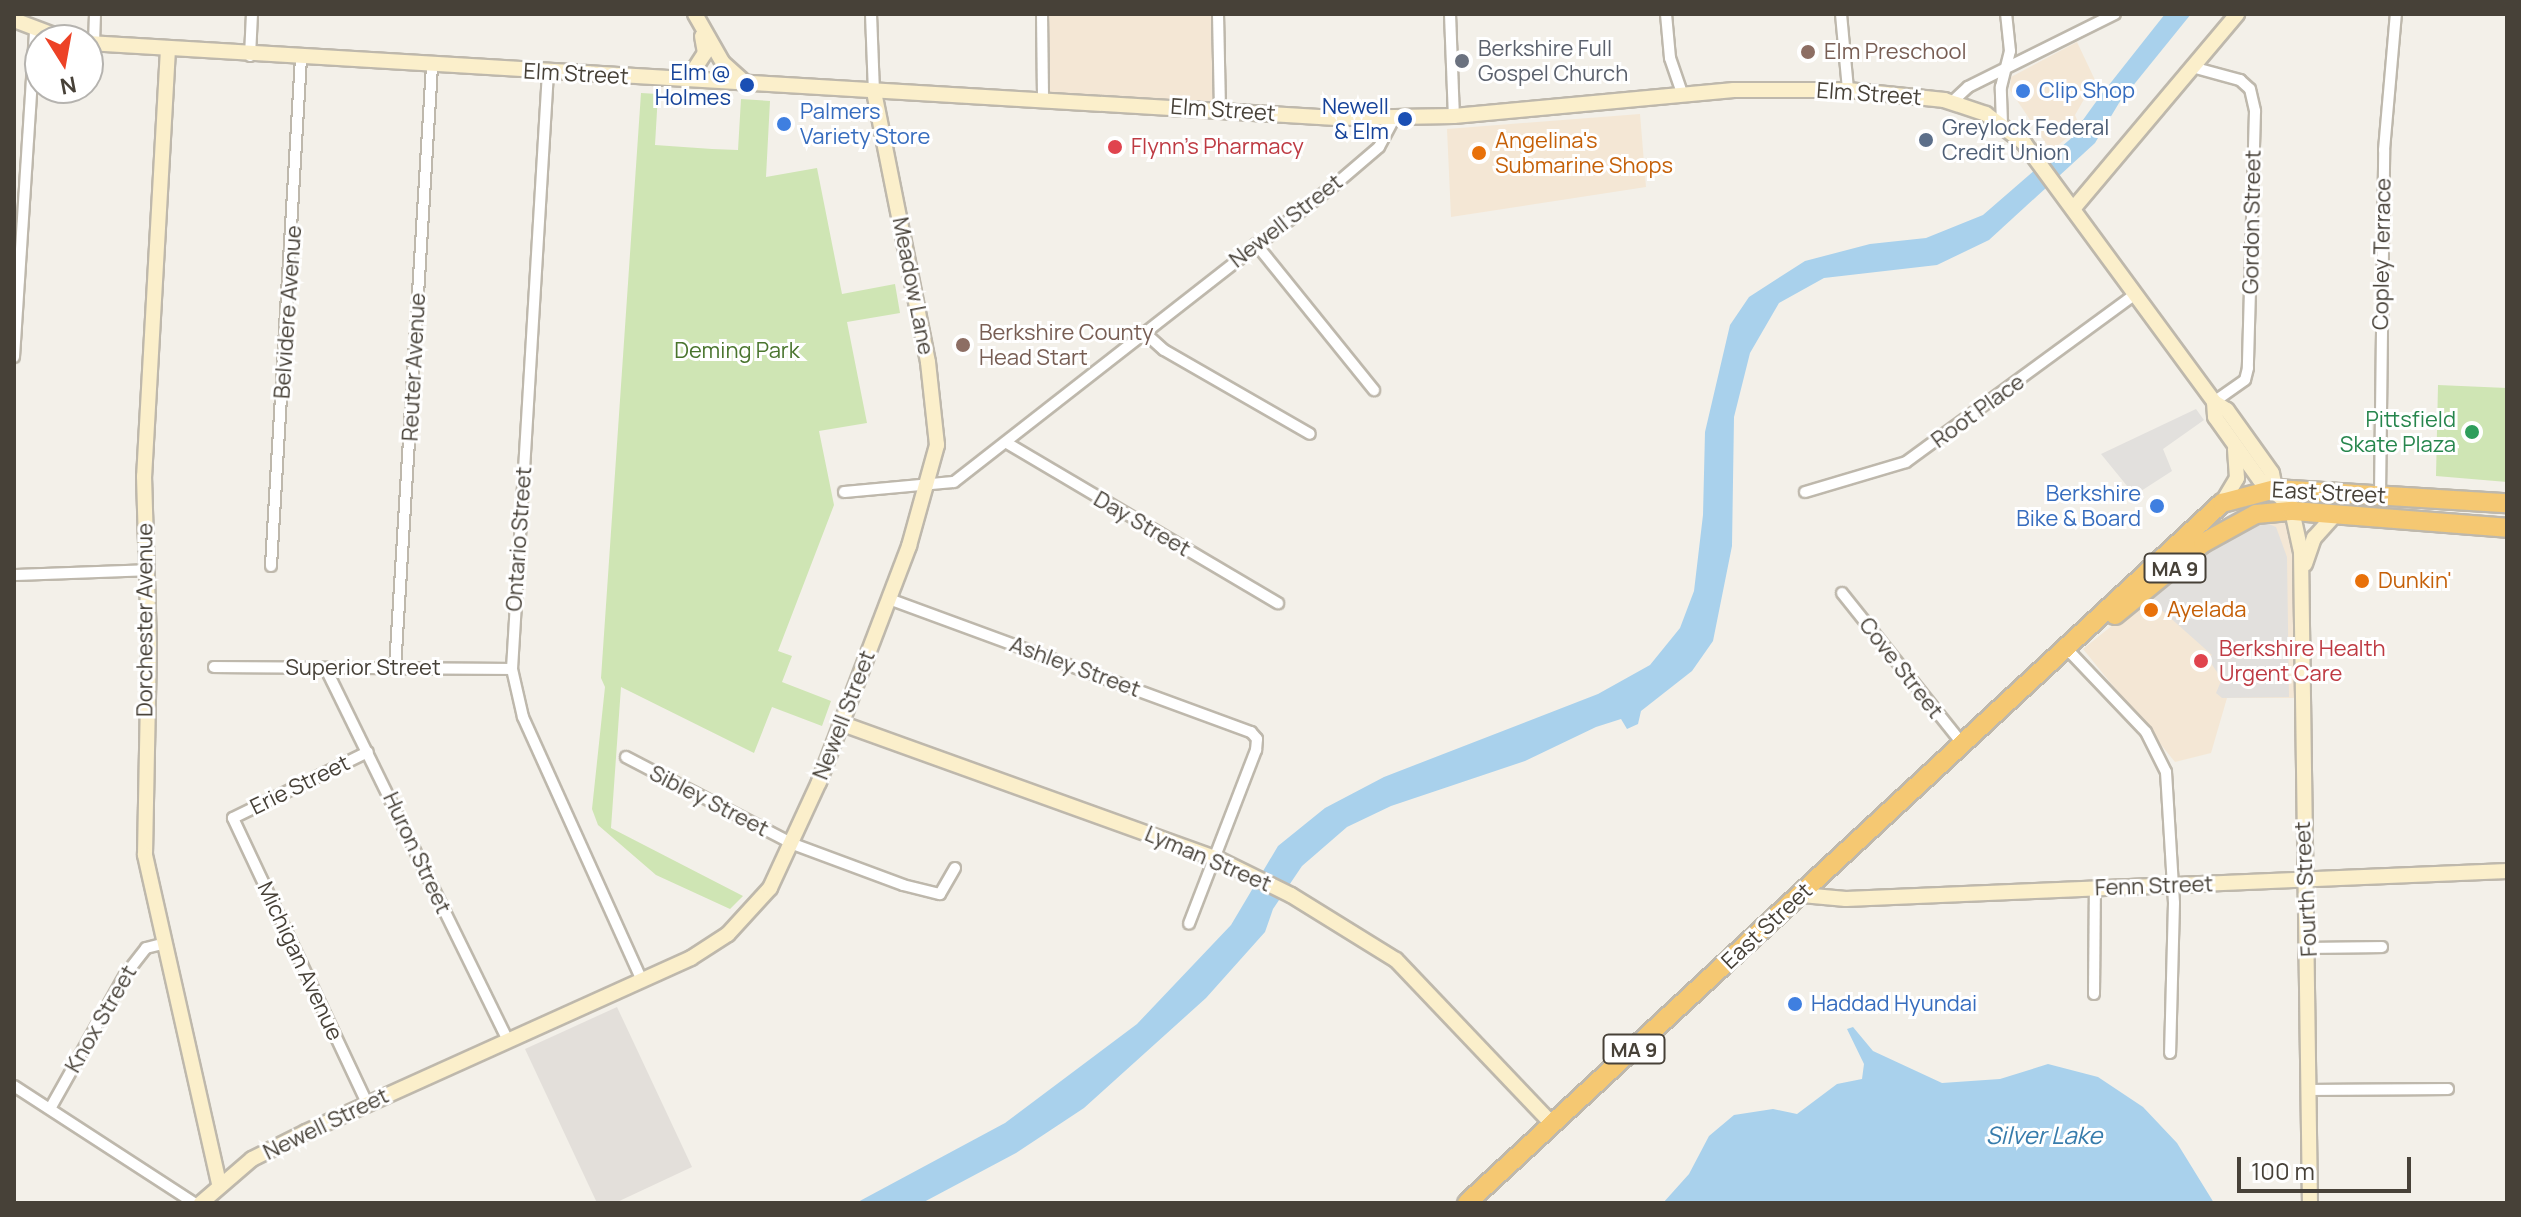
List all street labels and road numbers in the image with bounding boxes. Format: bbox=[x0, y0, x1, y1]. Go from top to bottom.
street label: Elm Street bbox=[523, 58, 629, 90]
street label: Elm Street bbox=[1816, 77, 1922, 111]
street label: Elm Street bbox=[1170, 93, 1276, 127]
street label: Gordon Street bbox=[2238, 150, 2266, 294]
street label: Newell Street bbox=[1224, 169, 1348, 273]
street label: Copley Terrace bbox=[2367, 178, 2397, 330]
street label: Meadow Lane bbox=[887, 215, 939, 357]
street label: Belvidere Avenue bbox=[269, 224, 307, 400]
street label: Reuter Avenue bbox=[397, 292, 431, 442]
street label: Root Place bbox=[1926, 368, 2030, 454]
street label: Ontario Street bbox=[501, 466, 537, 612]
street label: East Street bbox=[2271, 477, 2387, 509]
street label: Day Street bbox=[1089, 486, 1195, 562]
street label: Dorchester Avenue bbox=[132, 523, 158, 717]
road number: MA 9 bbox=[2143, 552, 2207, 584]
street label: Cove Street bbox=[1853, 612, 1949, 724]
street label: Ashley Street bbox=[1006, 631, 1144, 703]
street label: Newell Street bbox=[807, 647, 881, 783]
street label: Superior Street bbox=[285, 655, 441, 681]
street label: Erie Street bbox=[246, 750, 354, 820]
street label: Sibley Street bbox=[645, 760, 773, 842]
street label: Huron Street bbox=[377, 788, 457, 918]
street label: Lyman Street bbox=[1141, 821, 1275, 897]
street label: Fourth Street bbox=[2289, 821, 2323, 957]
street label: Fenn Street bbox=[2094, 871, 2214, 901]
street label: Michigan Avenue bbox=[252, 877, 348, 1045]
street label: East Street bbox=[1716, 877, 1818, 975]
street label: Knox Street bbox=[60, 961, 142, 1077]
road number: MA 9 bbox=[1602, 1033, 1666, 1065]
street label: Newell Street bbox=[259, 1082, 393, 1166]

